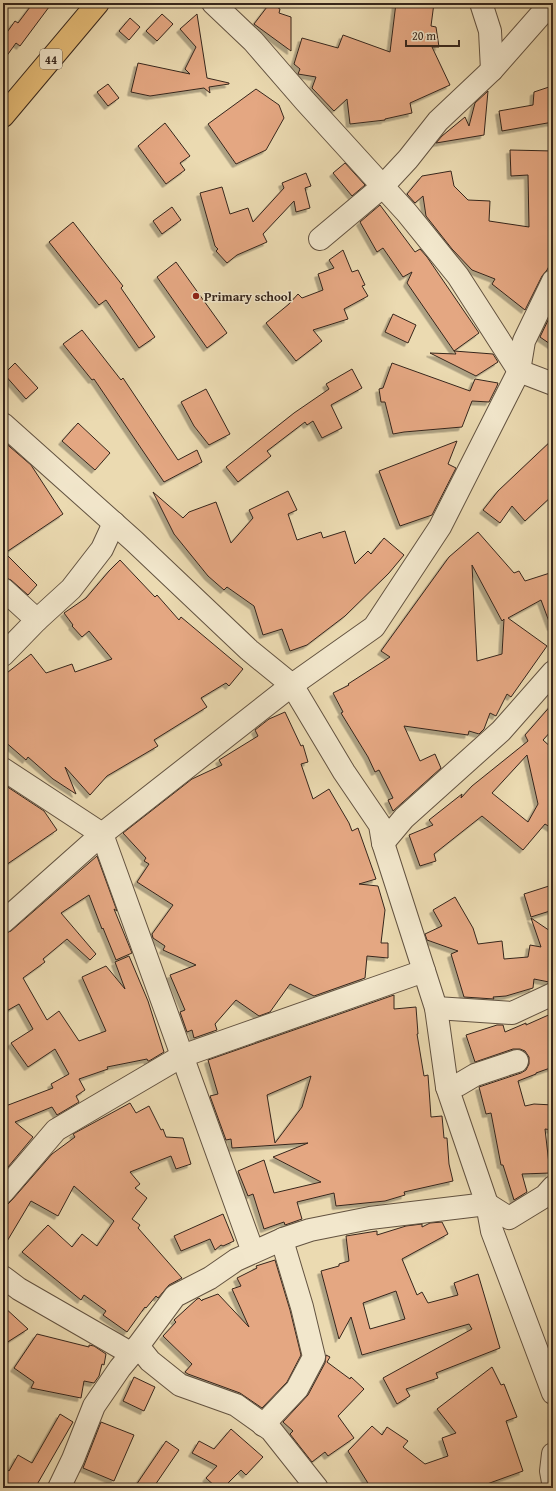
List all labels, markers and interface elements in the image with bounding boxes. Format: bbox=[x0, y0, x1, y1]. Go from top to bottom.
scale bar bbox=[406, 22, 459, 48]
text: 20 m bbox=[412, 27, 436, 44]
road number: 44 bbox=[40, 49, 62, 69]
place label: Primary school bbox=[204, 287, 292, 306]
marker: Primary school bbox=[191, 291, 201, 301]

